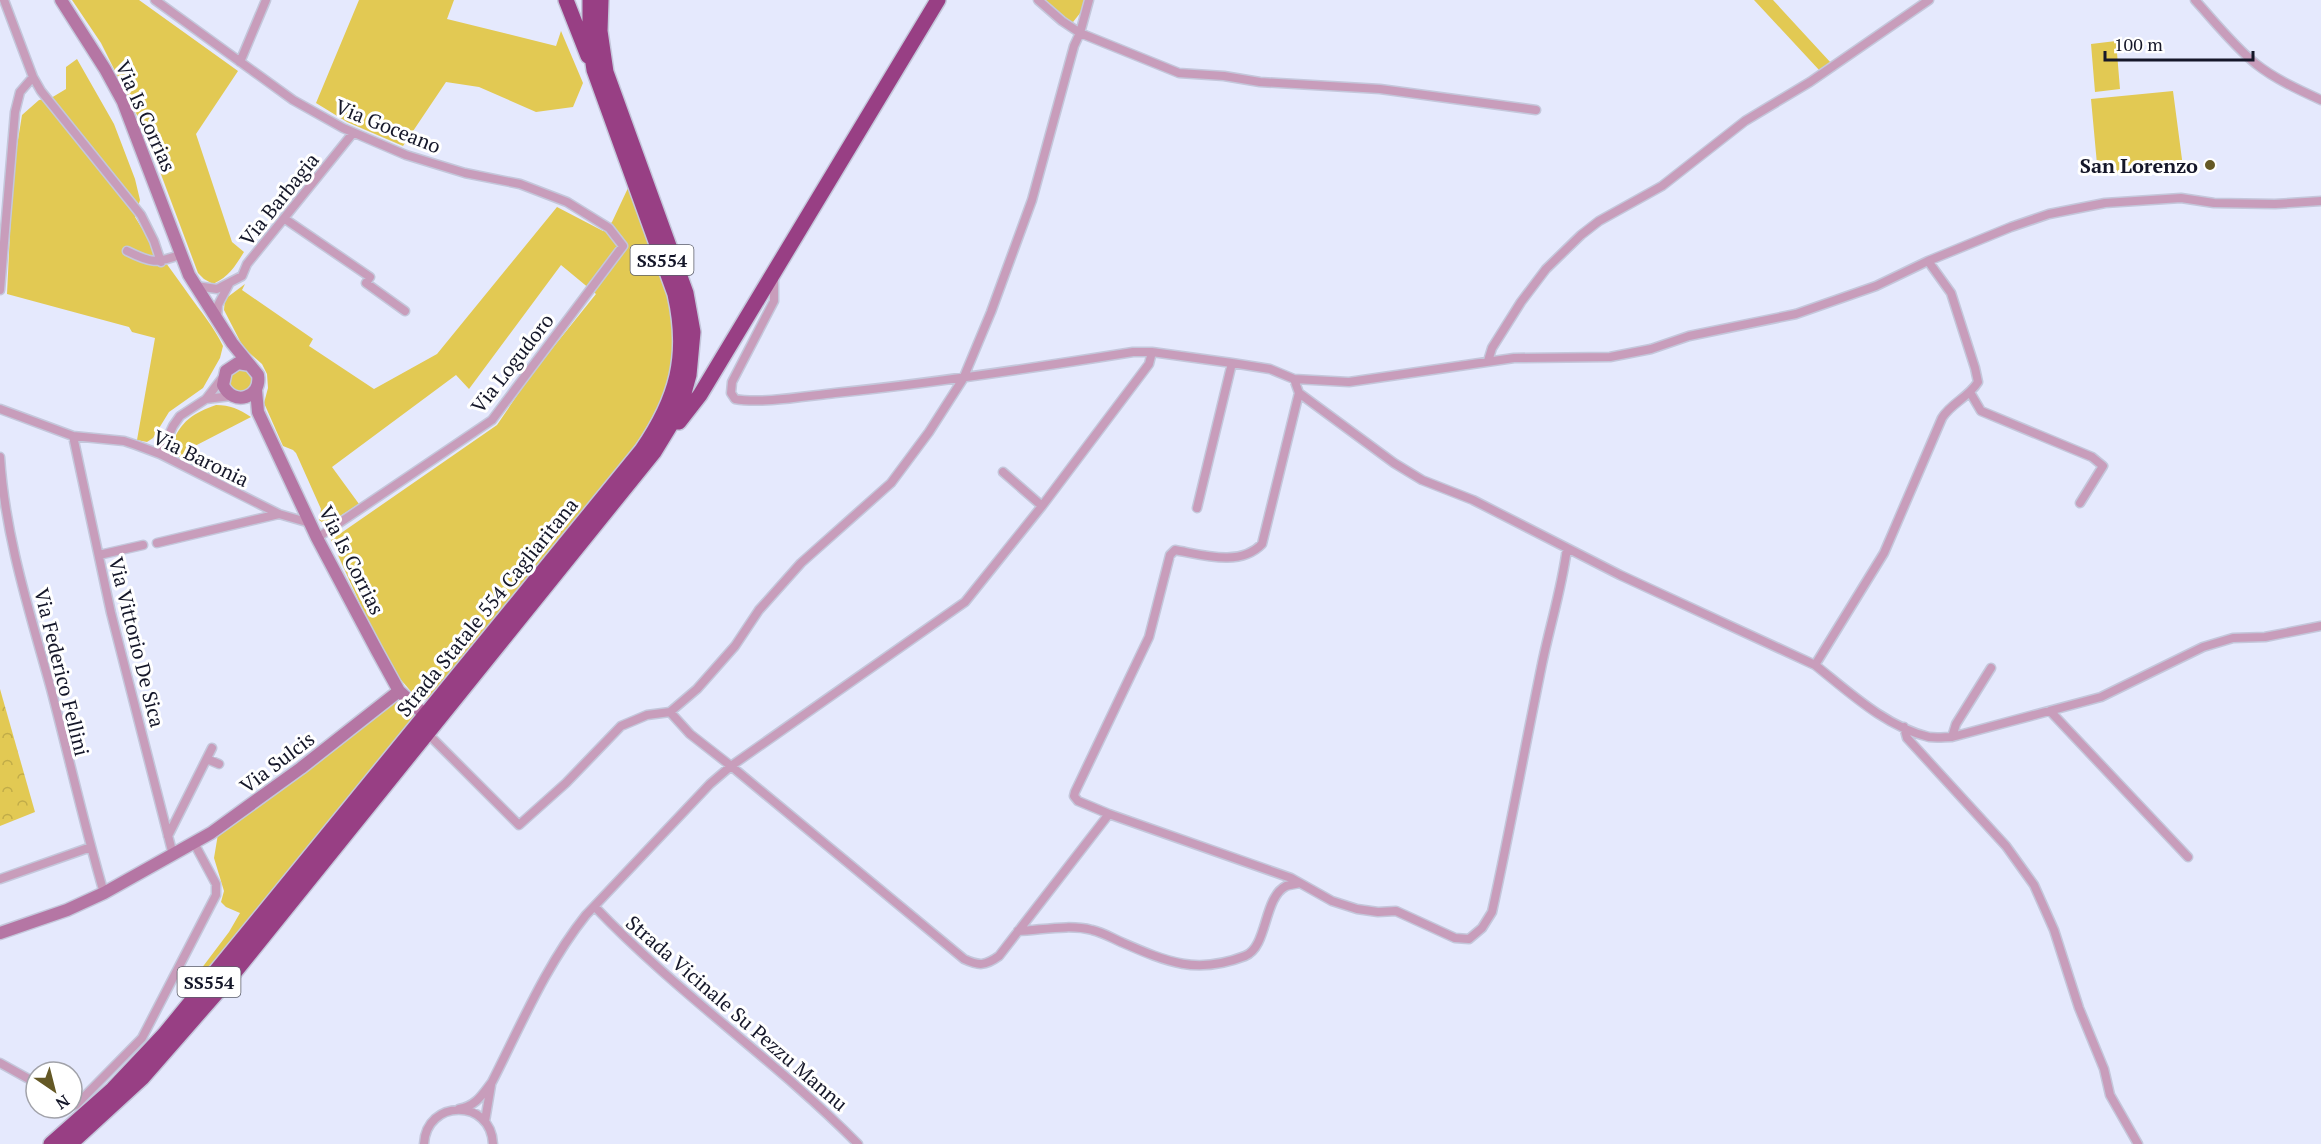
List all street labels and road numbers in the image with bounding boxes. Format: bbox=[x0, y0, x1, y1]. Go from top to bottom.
street label: Via Is Corrias bbox=[110, 56, 182, 176]
street label: Via Goceano bbox=[331, 93, 445, 159]
street label: Via Barbagia bbox=[233, 147, 325, 251]
road number: SS554 bbox=[630, 245, 694, 275]
street label: Via Logudoro bbox=[465, 308, 559, 418]
street label: Via Baronia bbox=[148, 423, 254, 493]
street label: Strada Statale 554 Cagliaritana bbox=[390, 492, 584, 722]
street label: Via Is Corrias bbox=[313, 501, 391, 619]
street label: Via Vittorio De Sica bbox=[103, 554, 171, 730]
street label: Via Federico Fellini bbox=[28, 585, 96, 759]
street label: Via Sulcis bbox=[234, 725, 320, 799]
street label: Strada Vicinale Su Pezzu Mannu bbox=[620, 909, 854, 1117]
road number: SS554 bbox=[178, 967, 240, 997]

